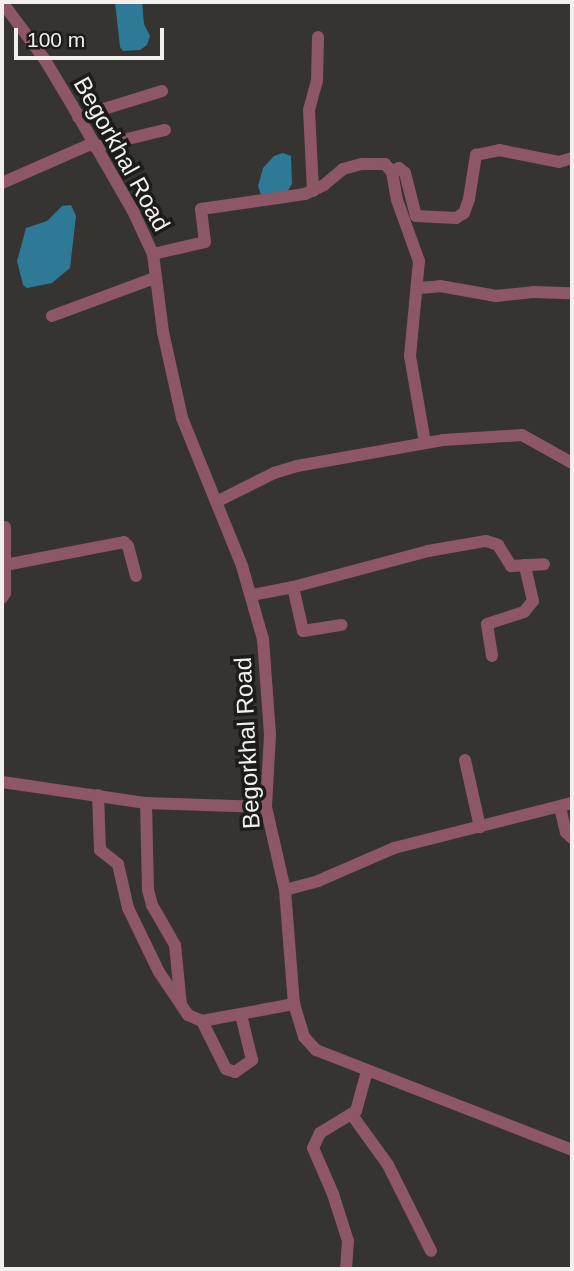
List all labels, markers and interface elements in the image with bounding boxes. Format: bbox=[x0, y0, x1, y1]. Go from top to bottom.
scale bar bbox=[18, 14, 168, 58]
text: 100 m bbox=[27, 28, 85, 51]
street label: Begorkhal Road bbox=[68, 72, 176, 236]
street label: Begorkhal Road bbox=[228, 656, 266, 830]

